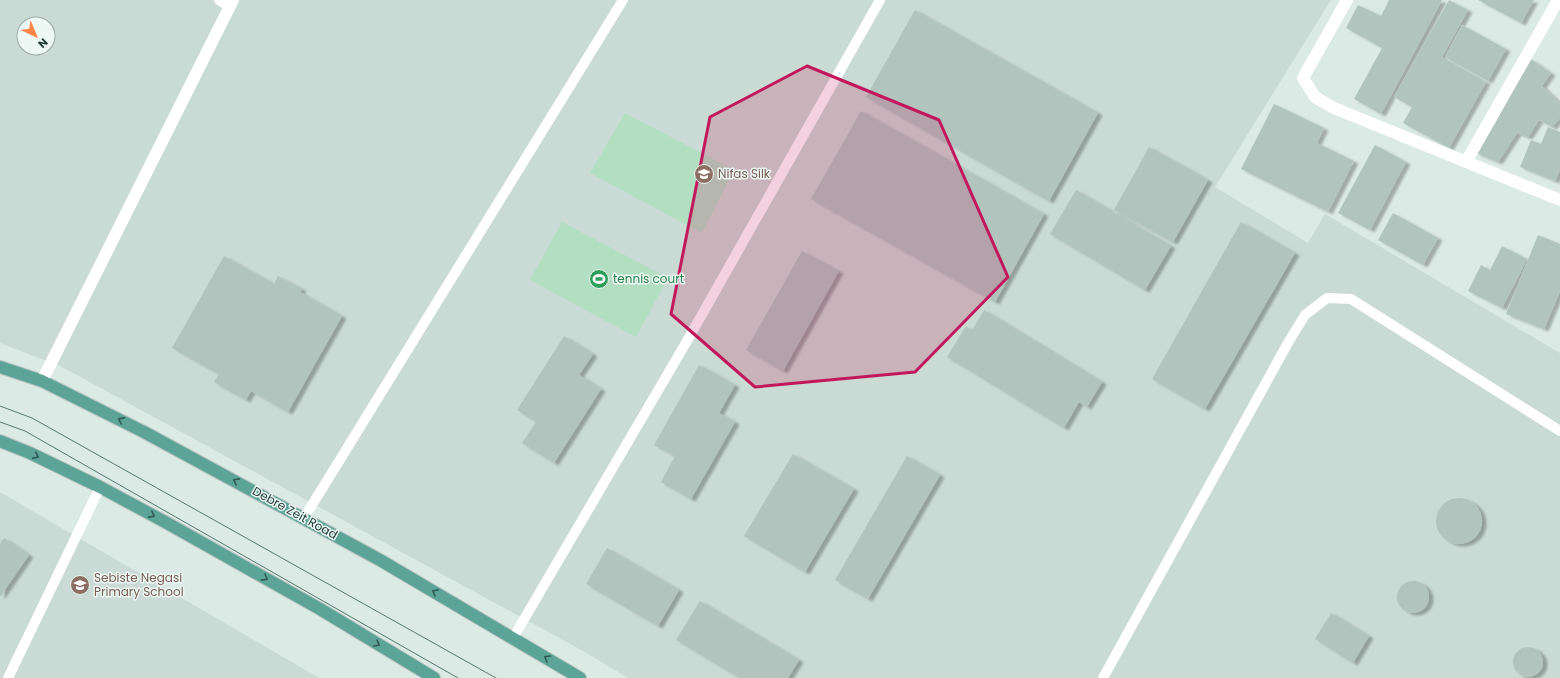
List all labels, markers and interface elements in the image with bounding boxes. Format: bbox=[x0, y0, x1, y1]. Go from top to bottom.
north arrow bbox=[16, 16, 56, 56]
text: N bbox=[34, 35, 51, 52]
school or university icon: Nifas Silk bbox=[693, 163, 715, 185]
place label: Nifas Silk bbox=[718, 165, 771, 182]
sports icon: tennis court bbox=[588, 268, 610, 290]
place label: tennis court bbox=[613, 270, 684, 287]
one-way arrow bbox=[118, 417, 125, 425]
one-way arrow bbox=[32, 451, 39, 459]
one-way arrow bbox=[233, 478, 240, 486]
street label: Debre Zeit Road bbox=[250, 482, 341, 543]
one-way arrow bbox=[148, 510, 155, 517]
place label: Sebiste Negasi Primary School bbox=[94, 569, 184, 600]
one-way arrow bbox=[261, 573, 268, 581]
school or university icon: Sebiste Negasi Primary School bbox=[69, 574, 91, 596]
one-way arrow bbox=[432, 590, 439, 597]
one-way arrow bbox=[373, 639, 380, 646]
one-way arrow bbox=[544, 655, 551, 663]

